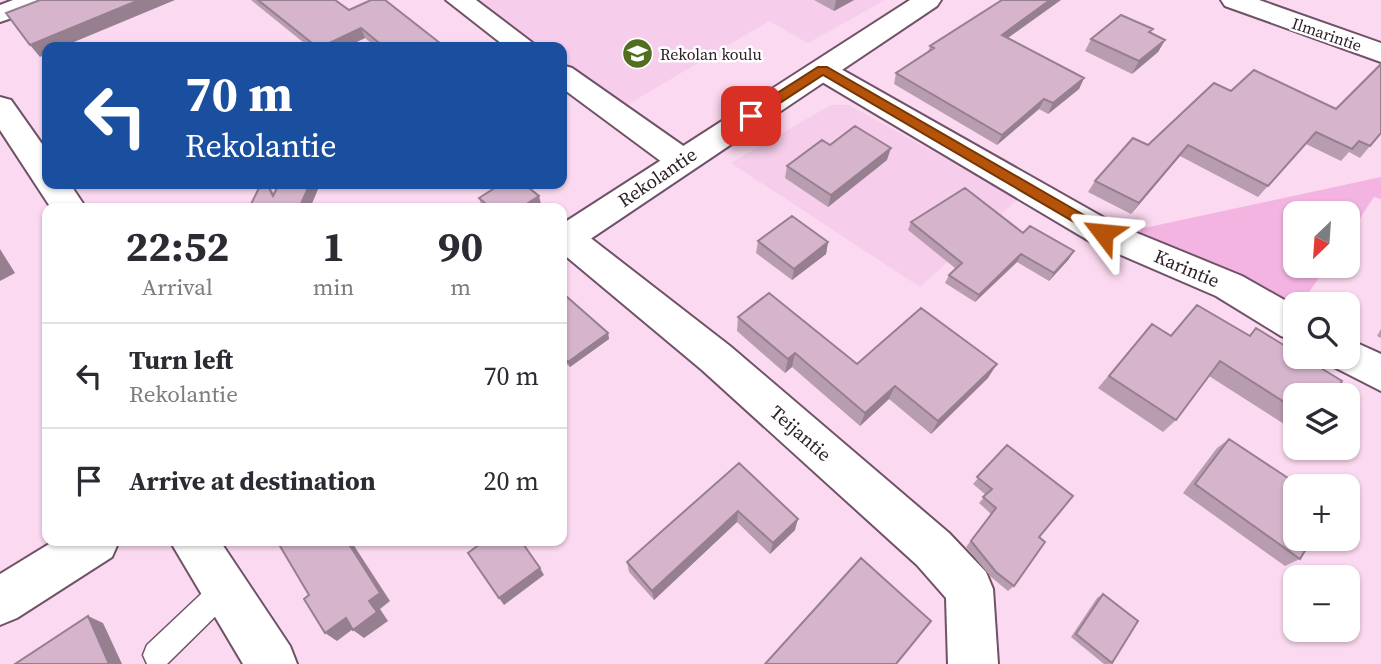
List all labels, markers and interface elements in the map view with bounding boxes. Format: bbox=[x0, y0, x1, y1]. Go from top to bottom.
street label: Ilmarintie bbox=[1289, 12, 1365, 56]
school or university icon: Rekolan koulu bbox=[620, 37, 654, 71]
place label: Rekolan koulu bbox=[660, 43, 762, 65]
text: 70 m bbox=[185, 60, 293, 127]
icon: left bbox=[70, 70, 161, 161]
pin bbox=[721, 86, 781, 146]
icon: arrive bbox=[732, 97, 770, 135]
text: Rekolantie bbox=[185, 124, 336, 168]
street label: Rekolantie bbox=[612, 141, 702, 213]
position arrow bbox=[1066, 196, 1140, 270]
north arrow bbox=[1283, 201, 1360, 278]
map controls bbox=[1283, 201, 1360, 642]
text: 22:52 bbox=[126, 217, 229, 275]
text: 1 bbox=[322, 217, 345, 275]
text: 90 bbox=[438, 217, 483, 275]
street label: Karintie bbox=[1150, 243, 1224, 293]
text: Arrival bbox=[142, 271, 213, 303]
text: min bbox=[313, 271, 354, 303]
text: m bbox=[450, 271, 471, 303]
button: search bbox=[1283, 292, 1360, 369]
text: Turn left bbox=[129, 342, 233, 378]
icon: left bbox=[70, 357, 108, 395]
text: 70 m bbox=[484, 358, 539, 394]
text: Rekolantie bbox=[129, 378, 238, 410]
button: layers bbox=[1283, 383, 1360, 460]
street label: Teijantie bbox=[765, 399, 837, 467]
icon: arrive bbox=[70, 462, 108, 500]
text: Arrive at destination bbox=[129, 463, 376, 499]
text: 20 m bbox=[484, 463, 539, 499]
button: + bbox=[1283, 474, 1360, 551]
button: − bbox=[1283, 565, 1360, 642]

